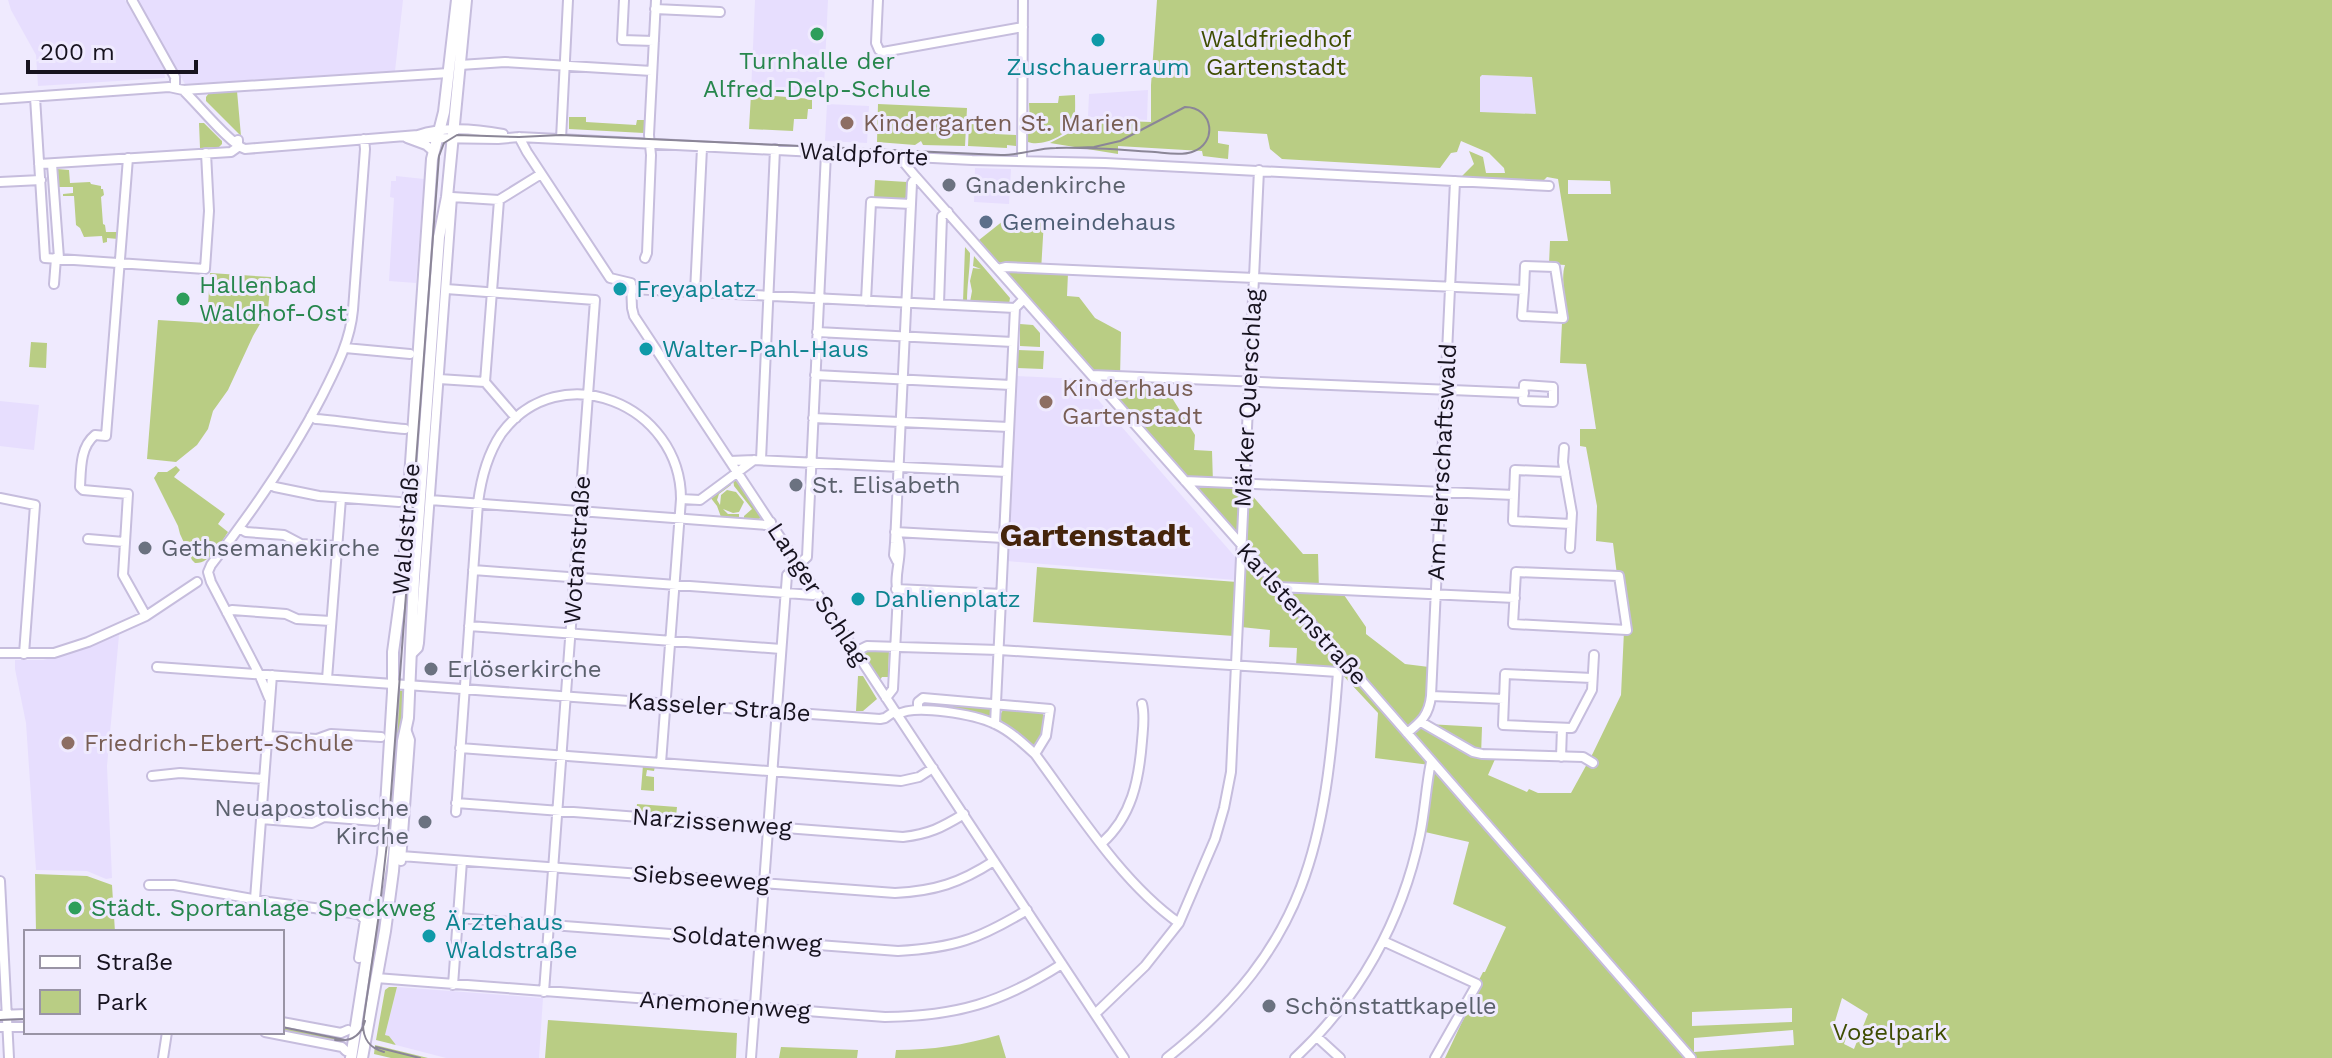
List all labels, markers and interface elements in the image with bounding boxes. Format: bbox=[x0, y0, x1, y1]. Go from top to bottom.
scale bar bbox=[28, 24, 196, 74]
marker: Turnhalle der Alfred-Delp-Schule bbox=[808, 25, 826, 43]
park label: Waldfriedhof Gartenstadt bbox=[1200, 25, 1352, 81]
marker: Zuschauerraum bbox=[1089, 31, 1107, 49]
text: 200 m bbox=[40, 38, 115, 66]
place label: Turnhalle der Alfred-Delp-Schule bbox=[703, 47, 931, 103]
place label: Zuschauerraum bbox=[1006, 53, 1190, 81]
place label: Kindergarten St. Marien bbox=[863, 109, 1139, 137]
marker: Kindergarten St. Marien bbox=[838, 114, 856, 132]
street label: Waldpforte bbox=[799, 137, 929, 171]
place label: Gnadenkirche bbox=[965, 171, 1126, 199]
marker: Gnadenkirche bbox=[940, 176, 958, 194]
place label: Gemeindehaus bbox=[1002, 208, 1176, 236]
marker: Gemeindehaus bbox=[977, 213, 995, 231]
place label: Hallenbad Waldhof-Ost bbox=[199, 271, 347, 327]
place label: Freyaplatz bbox=[636, 275, 756, 303]
marker: Freyaplatz bbox=[611, 280, 629, 298]
street label: Märker Querschlag bbox=[1228, 288, 1268, 508]
marker: Hallenbad Waldhof-Ost bbox=[174, 290, 192, 308]
place label: Walter-Pahl-Haus bbox=[662, 335, 869, 363]
marker: Walter-Pahl-Haus bbox=[637, 340, 655, 358]
street label: Am Herrschaftswald bbox=[1422, 343, 1462, 581]
place label: Kinderhaus Gartenstadt bbox=[1062, 374, 1202, 430]
marker: Kinderhaus Gartenstadt bbox=[1037, 393, 1055, 411]
street label: Waldstraße bbox=[386, 462, 426, 596]
place label: St. Elisabeth bbox=[812, 471, 961, 499]
street label: Wotanstraße bbox=[558, 475, 596, 625]
marker: St. Elisabeth bbox=[787, 476, 805, 494]
district label: Gartenstadt bbox=[999, 516, 1191, 554]
street label: Langer Schlag bbox=[762, 518, 875, 671]
place label: Gethsemanekirche bbox=[161, 534, 380, 562]
street label: Karlsternstraße bbox=[1231, 537, 1373, 691]
marker: Gethsemanekirche bbox=[136, 539, 154, 557]
place label: Dahlienplatz bbox=[874, 585, 1021, 613]
marker: Dahlienplatz bbox=[849, 590, 867, 608]
place label: Erlöserkirche bbox=[447, 655, 602, 683]
marker: Erlöserkirche bbox=[422, 660, 440, 678]
street label: Kasseler Straße bbox=[626, 687, 812, 727]
place label: Friedrich-Ebert-Schule bbox=[84, 729, 354, 757]
marker: Friedrich-Ebert-Schule bbox=[59, 734, 77, 752]
place label: Neuapostolische Kirche bbox=[214, 794, 409, 850]
street label: Narzissenweg bbox=[631, 802, 793, 842]
marker: Neuapostolische Kirche bbox=[416, 813, 434, 831]
street label: Siebseeweg bbox=[632, 859, 770, 897]
place label: Städt. Sportanlage Speckweg bbox=[91, 894, 435, 922]
marker: Städt. Sportanlage Speckweg bbox=[66, 899, 84, 917]
place label: Ärztehaus Waldstraße bbox=[445, 908, 577, 964]
street label: Soldatenweg bbox=[671, 920, 823, 958]
marker: Ärztehaus Waldstraße bbox=[420, 927, 438, 945]
legend bbox=[24, 930, 284, 1034]
text: Straße bbox=[96, 948, 173, 976]
street label: Anemonenweg bbox=[638, 985, 812, 1025]
text: Park bbox=[96, 988, 148, 1016]
place label: Schönstattkapelle bbox=[1285, 992, 1497, 1020]
marker: Schönstattkapelle bbox=[1260, 997, 1278, 1015]
park label: Vogelpark bbox=[1833, 1018, 1948, 1046]

